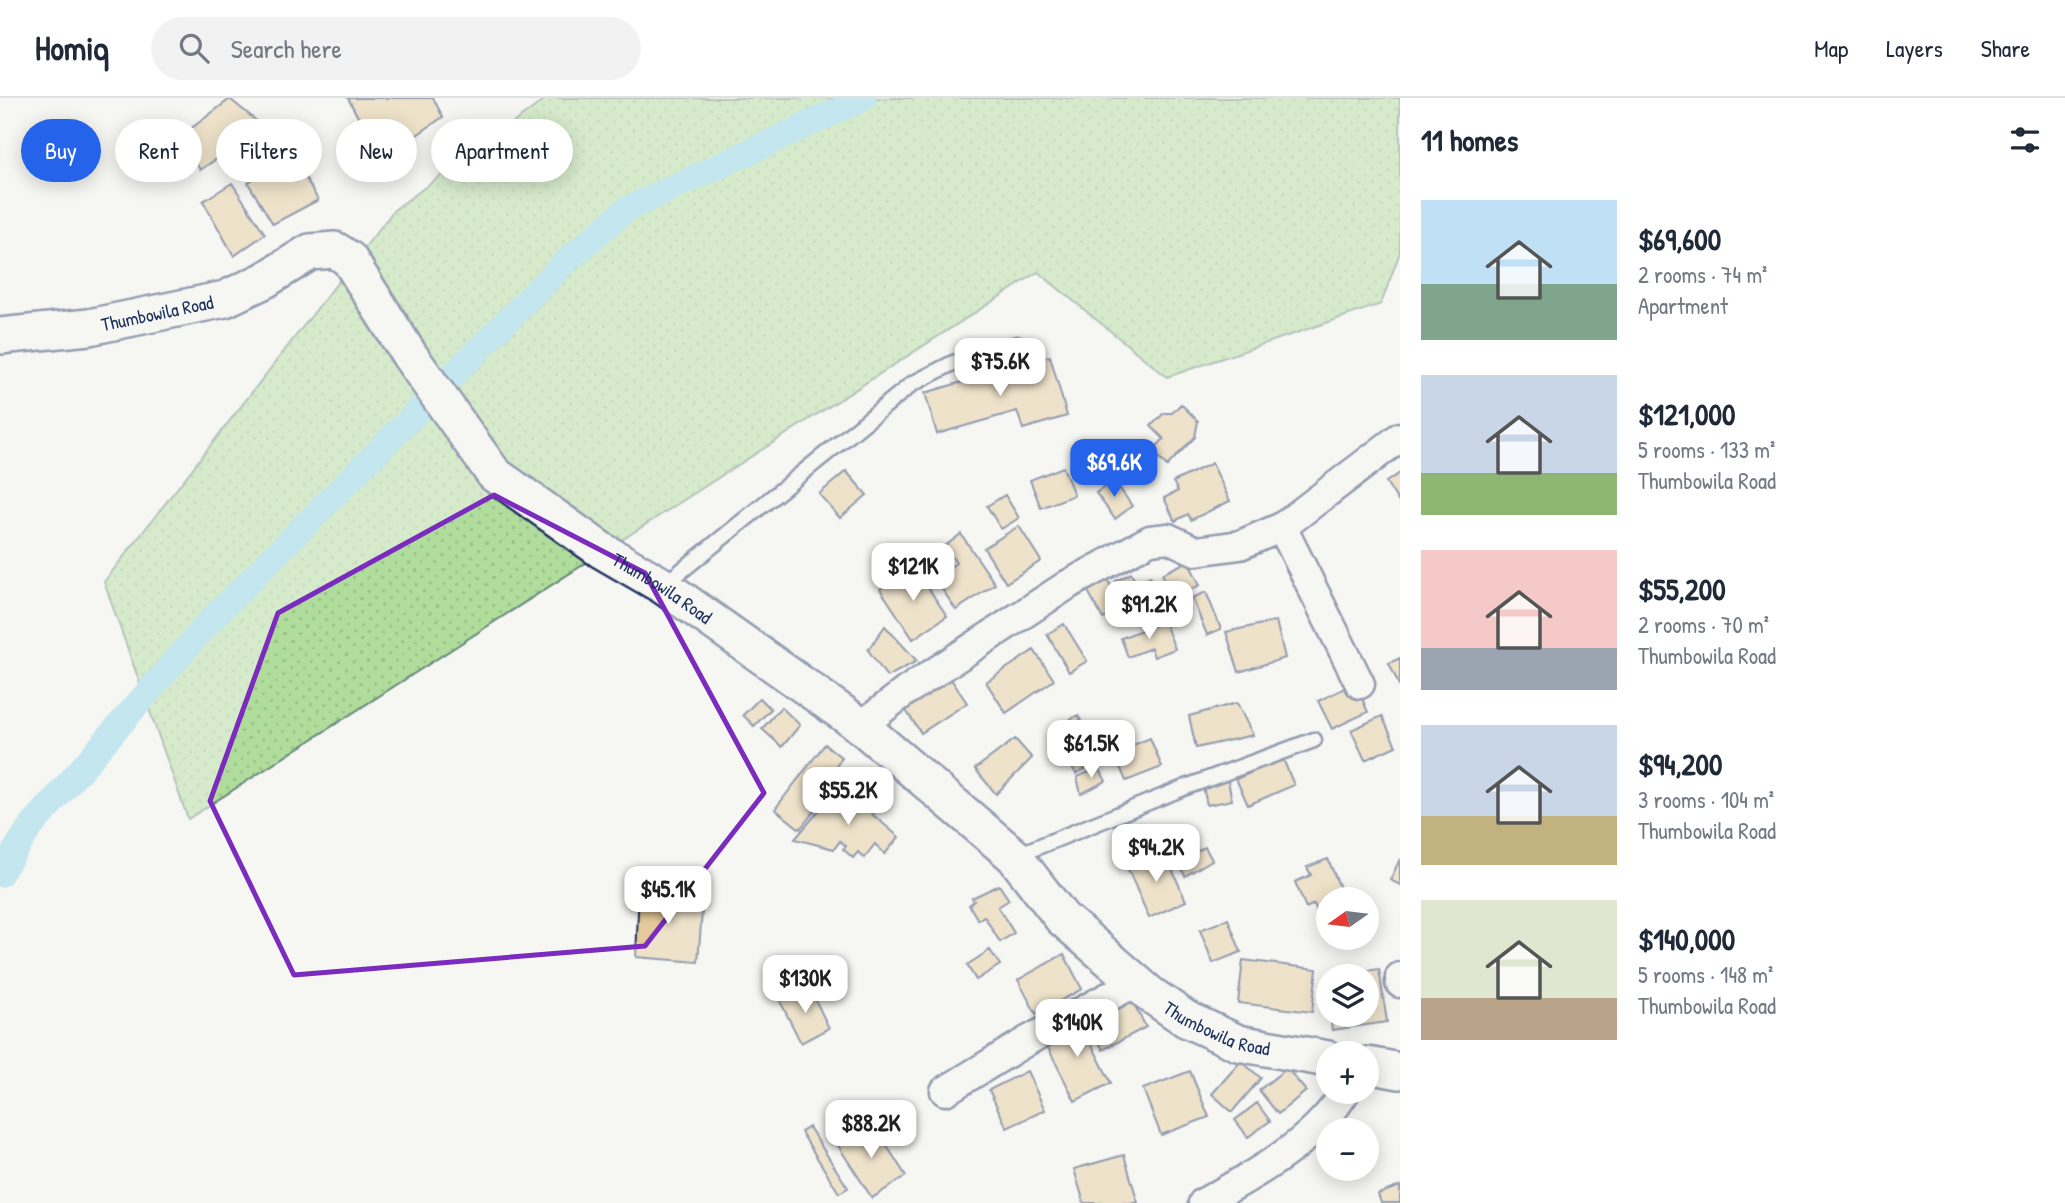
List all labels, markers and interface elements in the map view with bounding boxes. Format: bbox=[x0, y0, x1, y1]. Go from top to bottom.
search box bbox=[151, 17, 641, 80]
text: Homiq bbox=[35, 26, 109, 70]
icon: search bbox=[175, 29, 213, 67]
text: Search here bbox=[231, 31, 342, 66]
text: Map bbox=[1814, 32, 1848, 64]
text: Layers bbox=[1886, 32, 1943, 64]
text: Share bbox=[1981, 32, 2030, 64]
chip: Buy bbox=[21, 119, 101, 182]
chip: Rent bbox=[115, 119, 202, 182]
chip: Filters bbox=[216, 119, 322, 182]
chip: New bbox=[336, 119, 417, 182]
chip: Apartment bbox=[431, 119, 573, 182]
text: 11 homes bbox=[1421, 120, 1518, 160]
icon: filters bbox=[2006, 121, 2044, 159]
text: $69,600 bbox=[1638, 219, 1721, 259]
icon: home bbox=[1477, 228, 1561, 312]
text: 2 rooms · 74 m² bbox=[1638, 259, 1767, 290]
street label: Thumbowila Road bbox=[99, 289, 216, 337]
text: Apartment bbox=[1638, 290, 1728, 321]
pin: $75.6K bbox=[943, 338, 1057, 398]
text: $75.6K bbox=[971, 345, 1029, 376]
text: $121,000 bbox=[1638, 394, 1735, 434]
icon: home bbox=[1477, 403, 1561, 487]
text: 5 rooms · 133 m² bbox=[1638, 434, 1775, 465]
pin: $69.6K bbox=[1057, 440, 1171, 499]
text: $69.6K bbox=[1086, 446, 1142, 477]
text: Thumbowila Road bbox=[1638, 465, 1776, 496]
pin: $121K bbox=[864, 544, 962, 603]
street label: Thumbowila Road bbox=[607, 546, 718, 630]
text: $121K bbox=[887, 550, 939, 581]
text: $55,200 bbox=[1638, 569, 1726, 609]
icon: home bbox=[1477, 578, 1561, 662]
pin: $91.2K bbox=[1092, 582, 1206, 641]
text: $91.2K bbox=[1121, 588, 1177, 619]
text: 2 rooms · 70 m² bbox=[1638, 609, 1769, 640]
text: Thumbowila Road bbox=[1638, 640, 1776, 671]
pin: $61.5K bbox=[1034, 720, 1148, 780]
text: $61.5K bbox=[1063, 727, 1119, 758]
text: $94,200 bbox=[1638, 744, 1722, 784]
icon: home bbox=[1477, 753, 1561, 837]
pin: $55.2K bbox=[791, 768, 905, 827]
text: $55.2K bbox=[819, 774, 877, 805]
text: 3 rooms · 104 m² bbox=[1638, 784, 1774, 815]
text: Thumbowila Road bbox=[1638, 815, 1776, 846]
pin: $94.2K bbox=[1099, 824, 1213, 884]
text: $94.2K bbox=[1128, 831, 1184, 862]
pin: $45.1K bbox=[611, 866, 725, 926]
text: $45.1K bbox=[640, 873, 696, 904]
north arrow bbox=[1316, 887, 1379, 950]
map controls bbox=[1316, 887, 1379, 1181]
text: $140,000 bbox=[1638, 919, 1735, 959]
icon: home bbox=[1477, 928, 1561, 1012]
pin: $130K bbox=[756, 956, 854, 1015]
text: 5 rooms · 148 m² bbox=[1638, 959, 1773, 990]
text: $130K bbox=[779, 962, 831, 993]
button: layers bbox=[1316, 964, 1379, 1027]
text: Thumbowila Road bbox=[1638, 990, 1776, 1021]
street label: Thumbowila Road bbox=[1158, 994, 1273, 1062]
pin: $140K bbox=[1028, 1000, 1126, 1059]
text: $140K bbox=[1052, 1006, 1102, 1037]
button: + bbox=[1316, 1041, 1379, 1104]
pin: $88.2K bbox=[814, 1100, 928, 1160]
text: $88.2K bbox=[841, 1107, 901, 1138]
button: − bbox=[1316, 1118, 1379, 1181]

